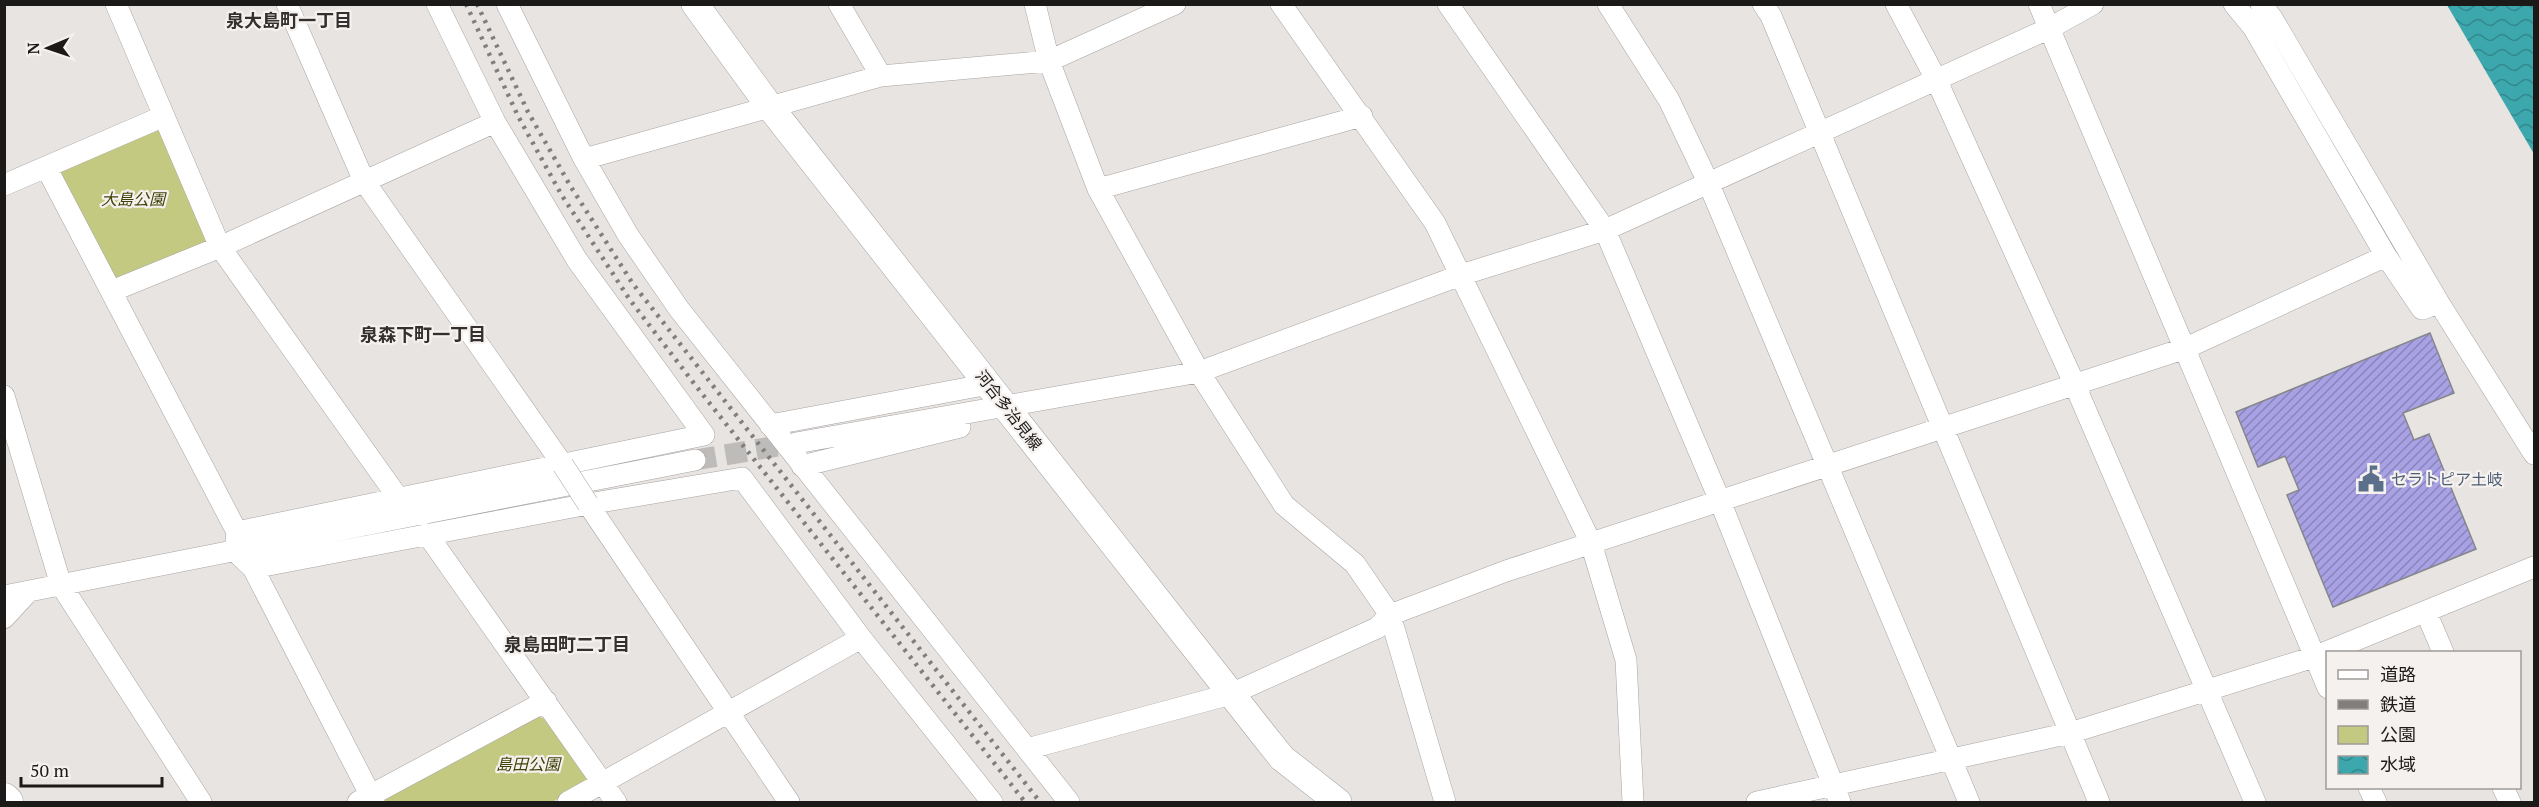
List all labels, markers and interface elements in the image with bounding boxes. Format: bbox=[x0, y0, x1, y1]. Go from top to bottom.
district label: 泉大島町一丁目 bbox=[226, 8, 352, 32]
north arrow bbox=[18, 18, 78, 78]
text: N bbox=[22, 42, 44, 55]
park label: 大島公園 bbox=[101, 188, 167, 210]
district label: 泉森下町一丁目 bbox=[360, 322, 486, 346]
street label: 河合多治見線 bbox=[971, 365, 1047, 455]
public building icon: セラトピア土岐 bbox=[2356, 464, 2386, 494]
place label: セラトピア土岐 bbox=[2391, 468, 2503, 490]
district label: 泉島田町二丁目 bbox=[504, 632, 630, 656]
legend bbox=[2326, 651, 2521, 789]
text: 道路 bbox=[2380, 662, 2416, 686]
text: 鉄道 bbox=[2380, 692, 2416, 716]
text: 公園 bbox=[2380, 722, 2416, 746]
scale bar bbox=[21, 750, 162, 788]
text: 水域 bbox=[2380, 752, 2416, 776]
park label: 島田公園 bbox=[496, 753, 562, 775]
text: 50 m bbox=[30, 758, 70, 782]

